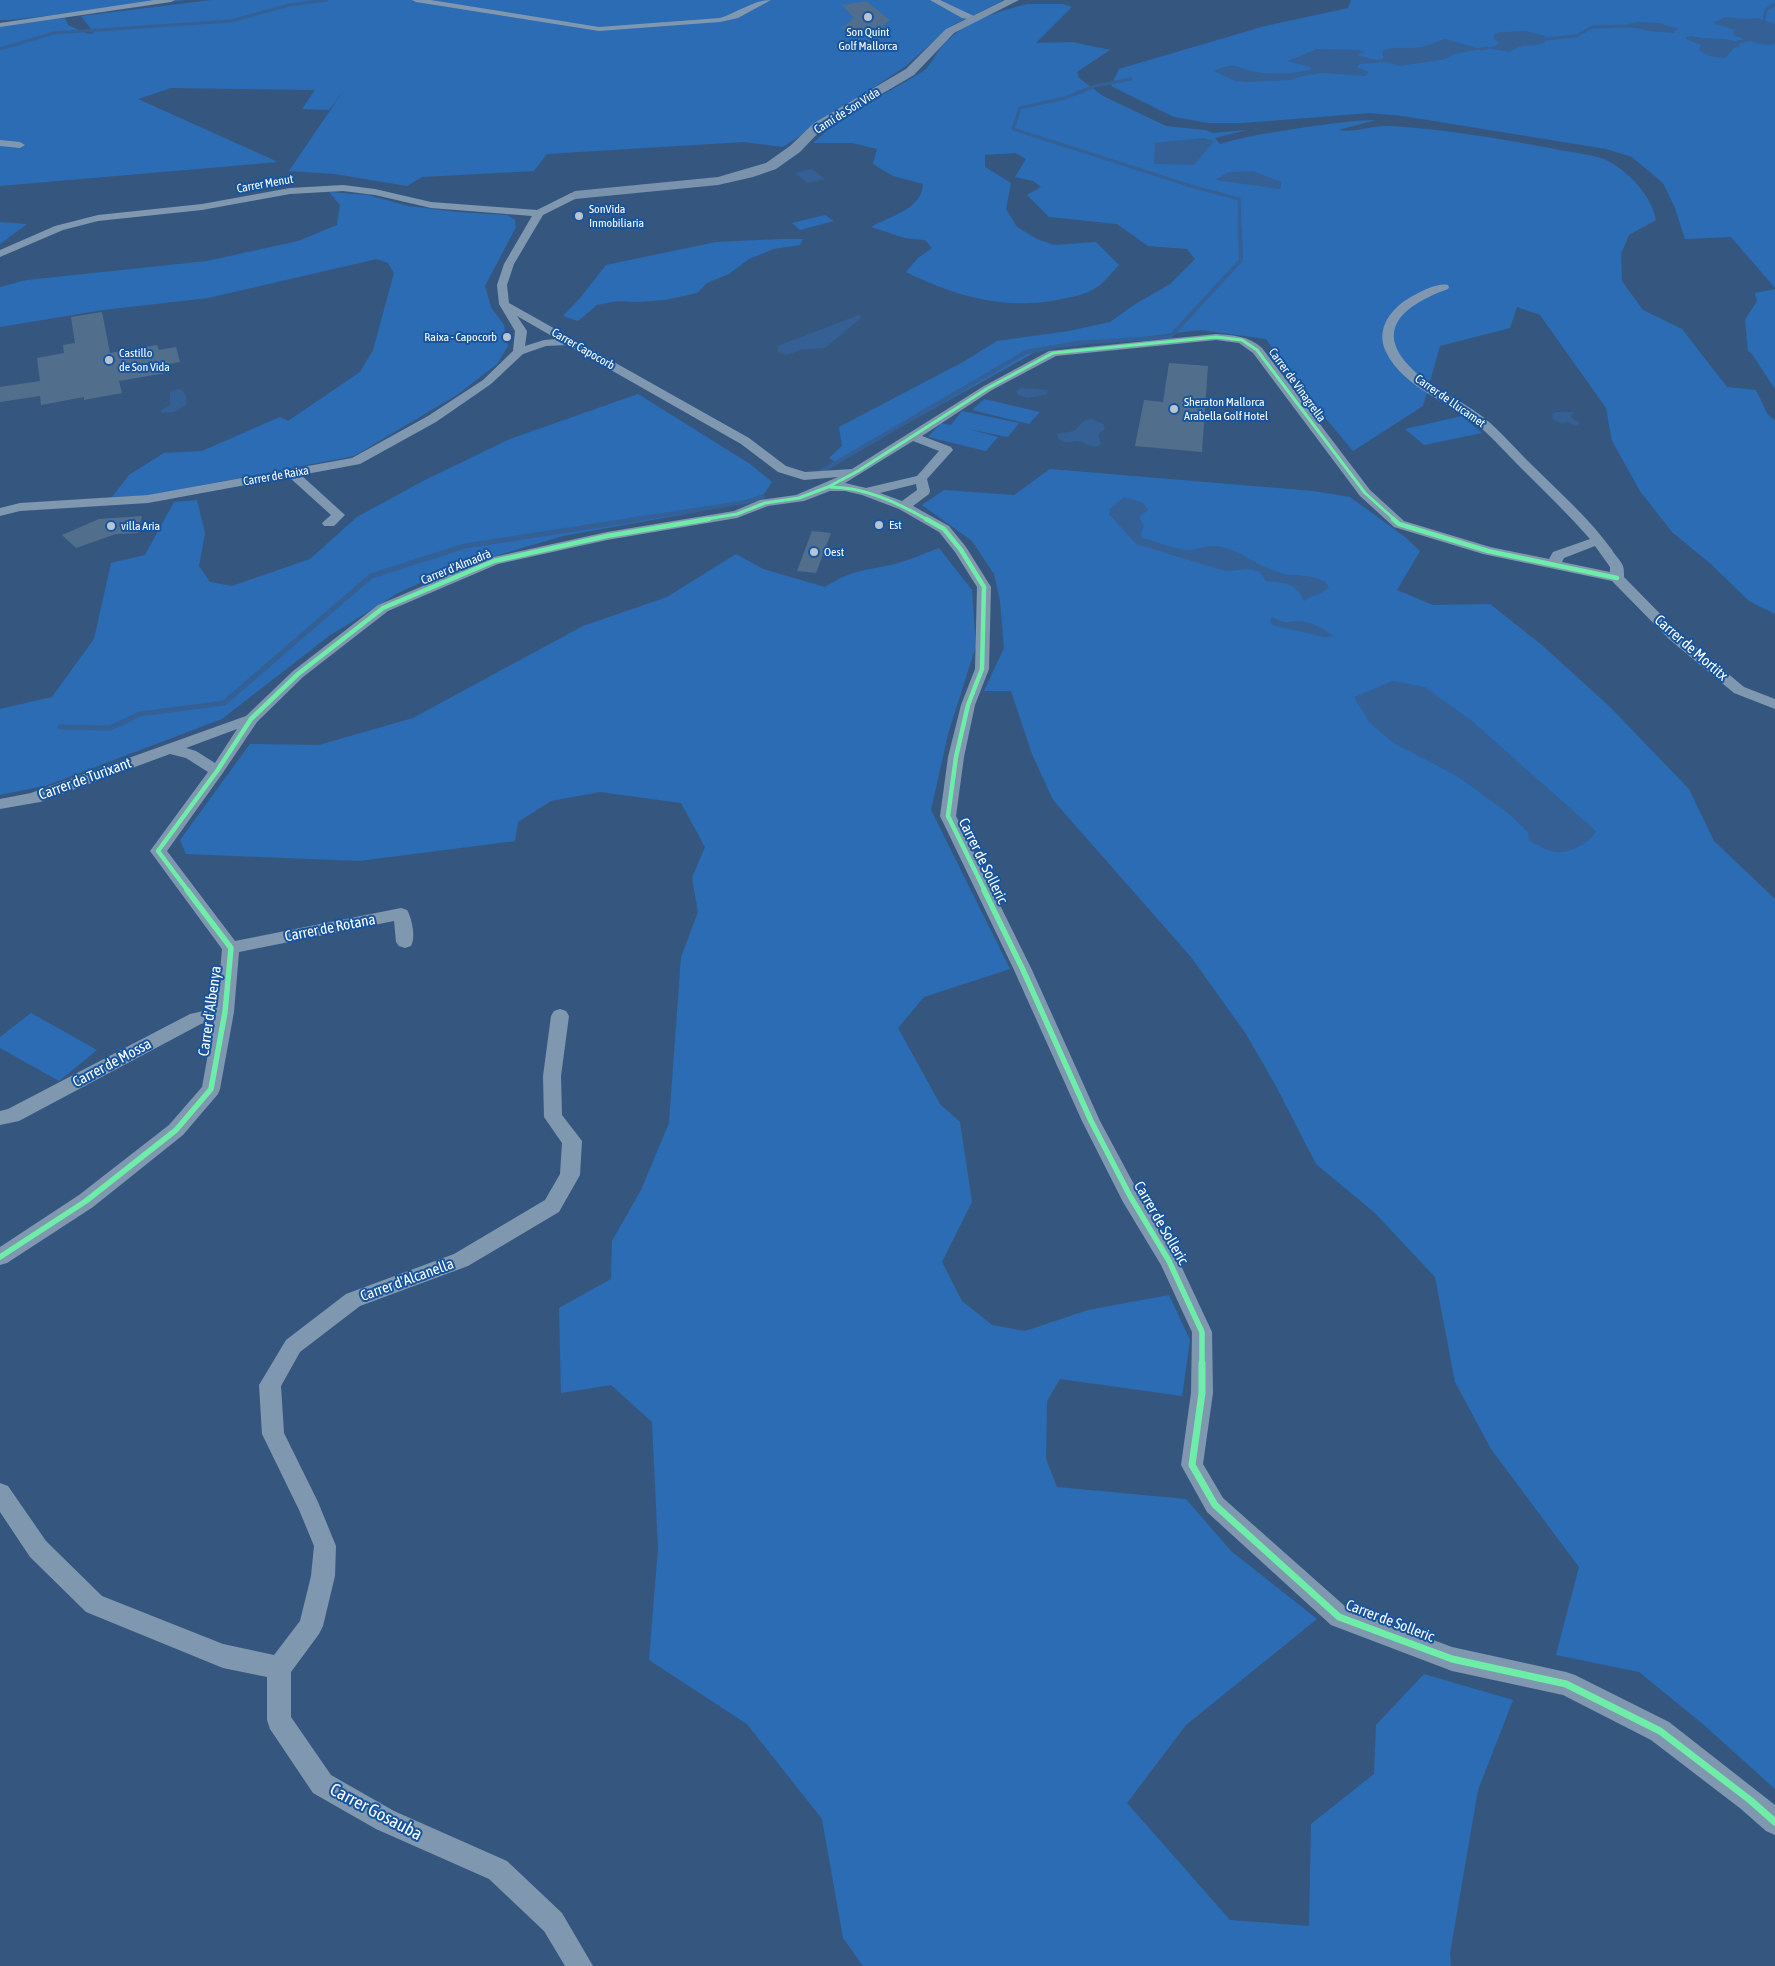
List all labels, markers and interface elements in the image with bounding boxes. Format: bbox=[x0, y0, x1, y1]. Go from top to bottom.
marker: Son Quint Golf Mallorca bbox=[862, 11, 874, 23]
place label: Son Quint Golf Mallorca bbox=[838, 25, 898, 53]
street label: Camí de Son Vida bbox=[811, 85, 883, 137]
street label: Carrer Menut bbox=[236, 172, 294, 196]
place label: SonVida Inmobiliaria bbox=[589, 202, 644, 230]
marker: SonVida Inmobiliaria bbox=[573, 210, 585, 222]
street label: Carrer Capocorb bbox=[549, 325, 617, 373]
place label: Raixa - Capocorb bbox=[424, 330, 497, 344]
marker: Raixa - Capocorb bbox=[501, 331, 513, 343]
street label: Carrer de Vinagrella bbox=[1265, 345, 1329, 425]
place label: Castillo de Son Vida bbox=[119, 346, 170, 374]
marker: Castillo de Son Vida bbox=[103, 354, 115, 366]
street label: Carrer de Llucamet bbox=[1412, 371, 1488, 431]
place label: Sheraton Mallorca Arabella Golf Hotel bbox=[1184, 395, 1268, 423]
marker: Sheraton Mallorca Arabella Golf Hotel bbox=[1168, 403, 1180, 415]
street label: Carrer de Raixa bbox=[242, 463, 310, 489]
place label: Est bbox=[889, 518, 902, 532]
place label: villa Aria bbox=[121, 519, 160, 533]
marker: Est bbox=[873, 519, 885, 531]
marker: villa Aria bbox=[105, 520, 117, 532]
place label: Oest bbox=[824, 545, 844, 559]
street label: Carrer d'Almadrà bbox=[419, 546, 493, 588]
marker: Oest bbox=[808, 546, 820, 558]
street label: Carrer de Mortitx bbox=[1651, 611, 1731, 685]
street label: Carrer de Turixant bbox=[36, 754, 134, 804]
street label: Carrer de Solleric bbox=[954, 815, 1012, 907]
street label: Carrer de Rotana bbox=[283, 910, 377, 946]
street label: Carrer d'Albenya bbox=[195, 965, 225, 1057]
street label: Carrer de Mossa bbox=[70, 1035, 154, 1091]
street label: Carrer de Solleric bbox=[1130, 1178, 1192, 1268]
street label: Carrer d'Alcanella bbox=[358, 1255, 456, 1305]
street label: Carrer de Solleric bbox=[1343, 1596, 1437, 1646]
street label: Carrer Gosauba bbox=[326, 1779, 426, 1845]

